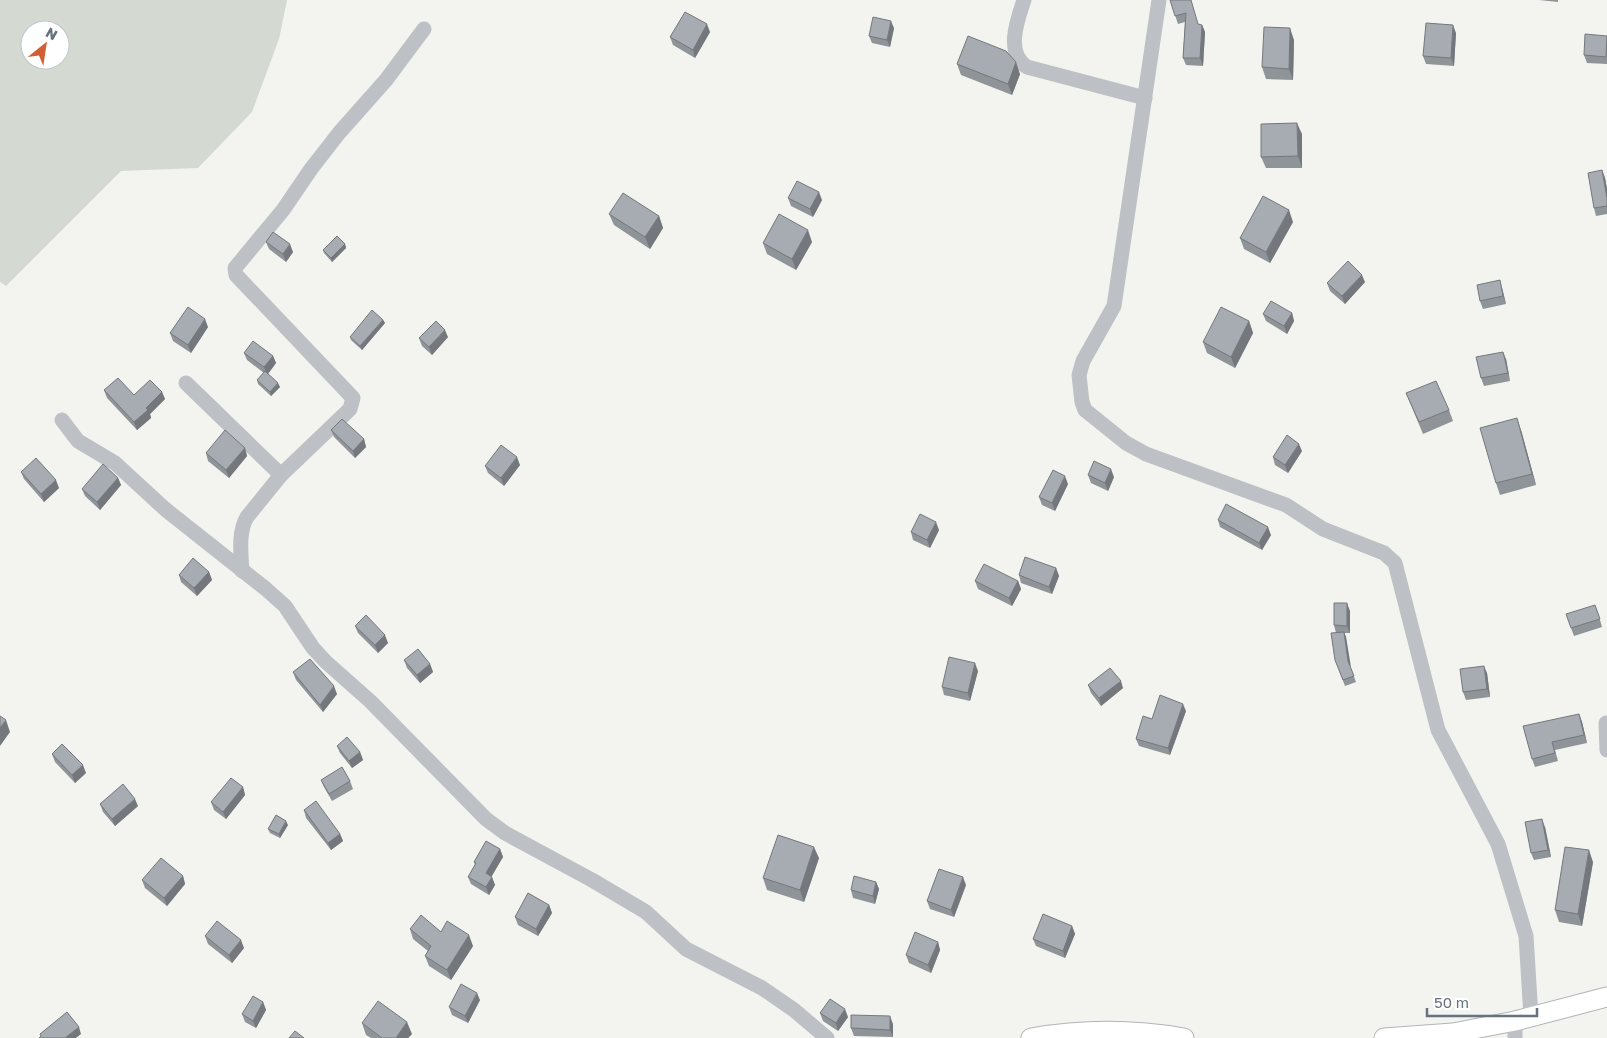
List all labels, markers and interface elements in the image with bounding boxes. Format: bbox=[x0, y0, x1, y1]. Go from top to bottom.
north arrow bbox=[20, 20, 70, 70]
text: N bbox=[43, 23, 61, 43]
scale bar bbox=[1427, 986, 1537, 1018]
text: 50 m bbox=[1434, 993, 1469, 1011]

